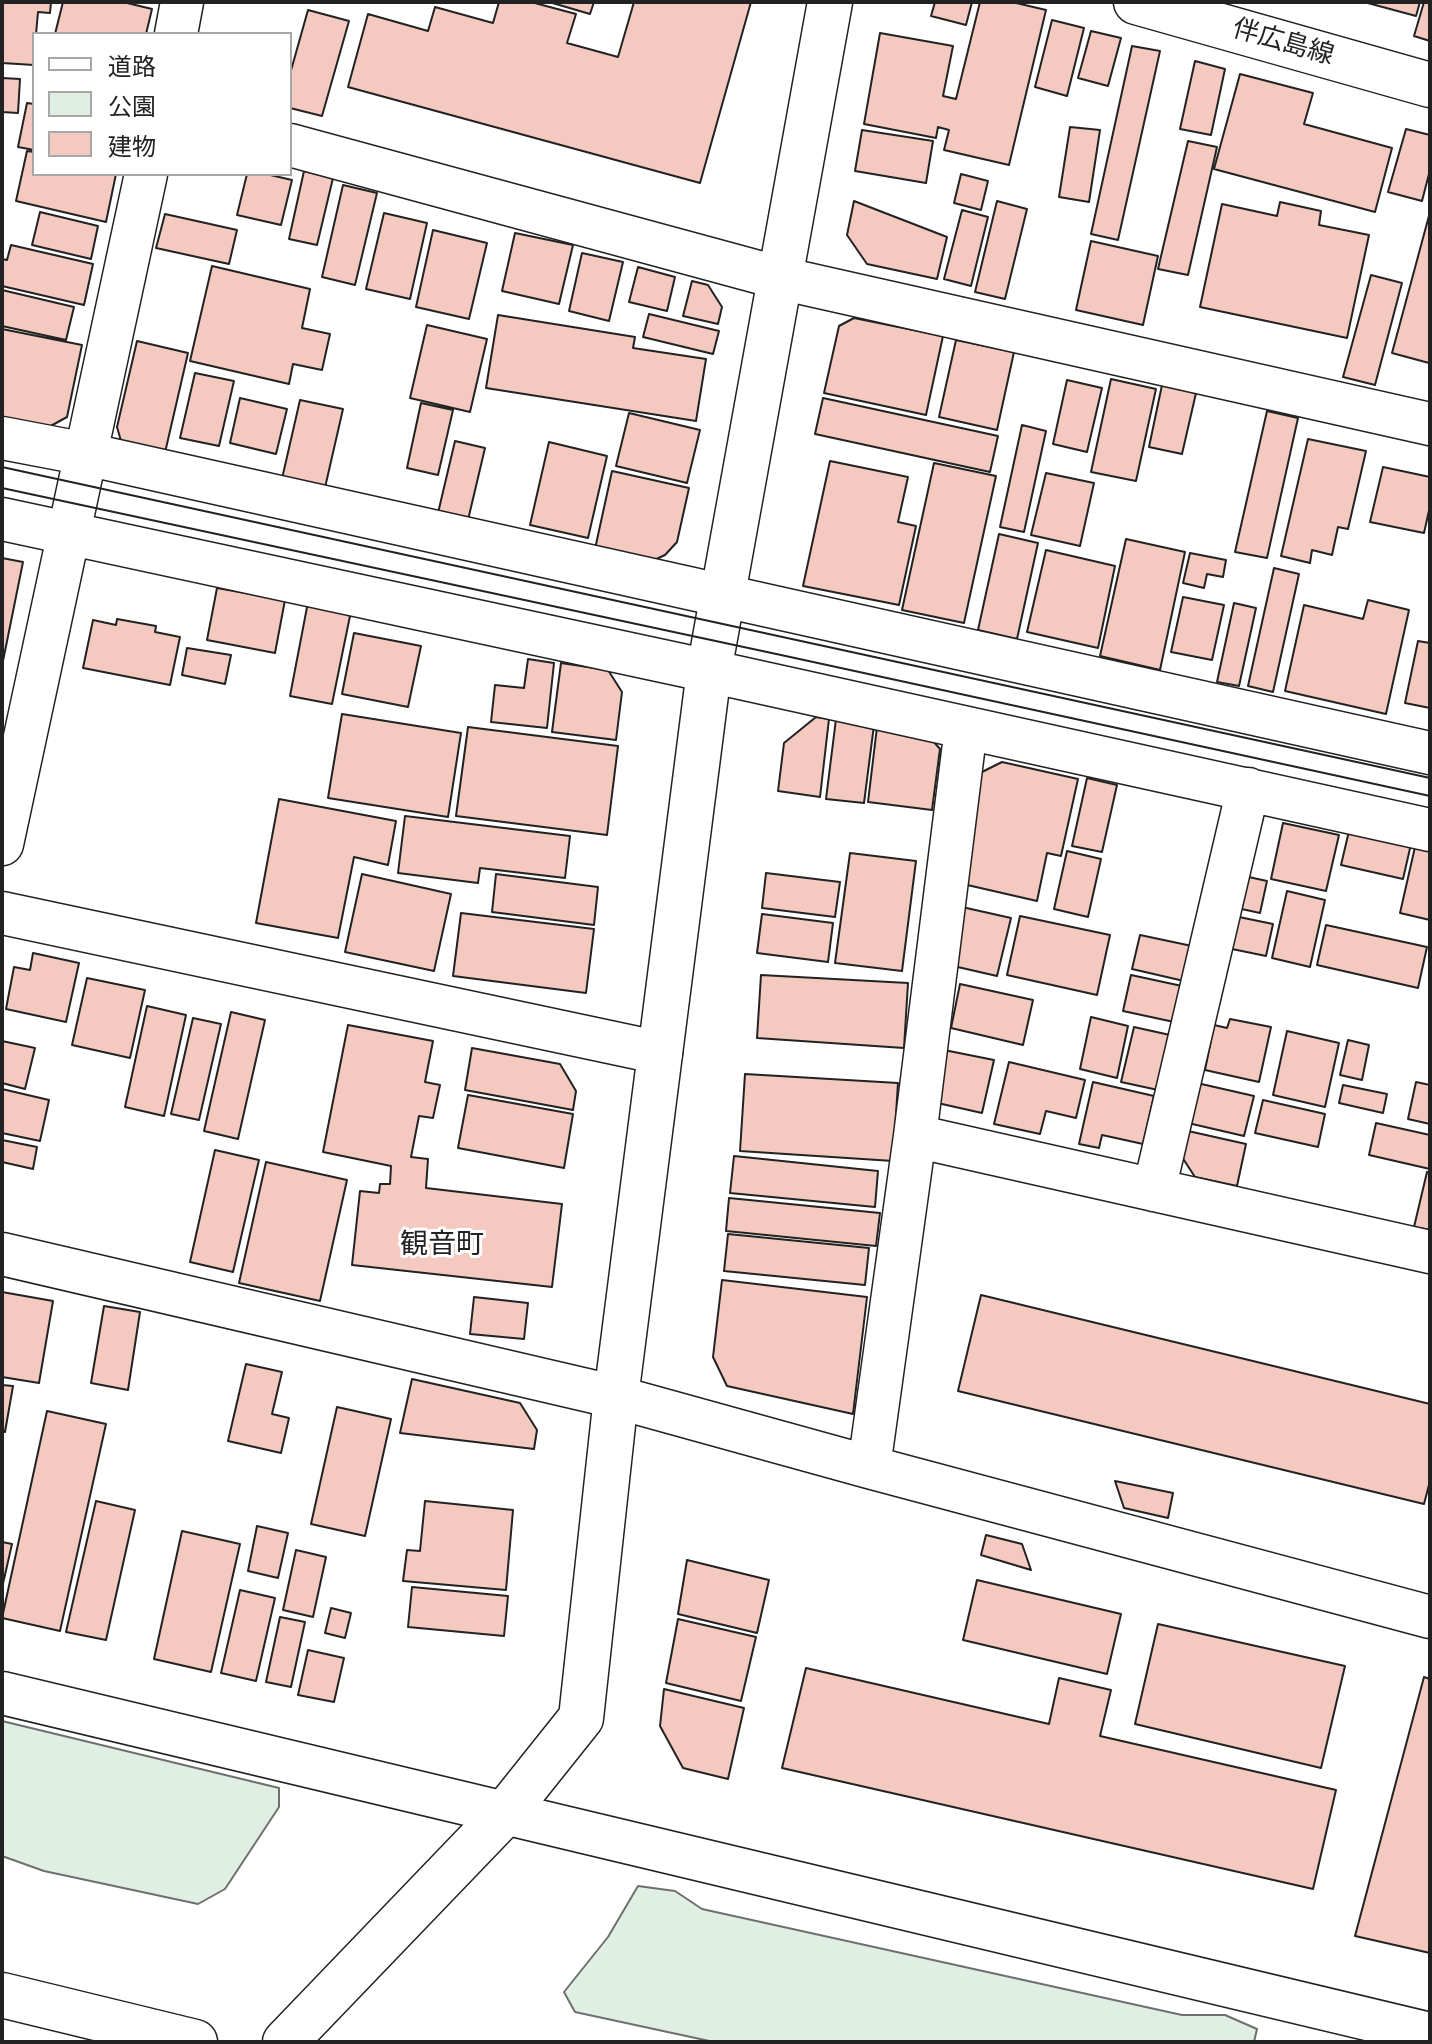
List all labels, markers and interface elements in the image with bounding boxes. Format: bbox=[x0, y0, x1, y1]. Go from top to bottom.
street label: 伴広島線 bbox=[1229, 14, 1337, 72]
legend bbox=[32, 32, 292, 176]
text: 道路 bbox=[108, 53, 156, 82]
text: 公園 bbox=[108, 93, 156, 122]
text: 建物 bbox=[108, 133, 156, 162]
district label: 観音町 bbox=[400, 1229, 484, 1263]

